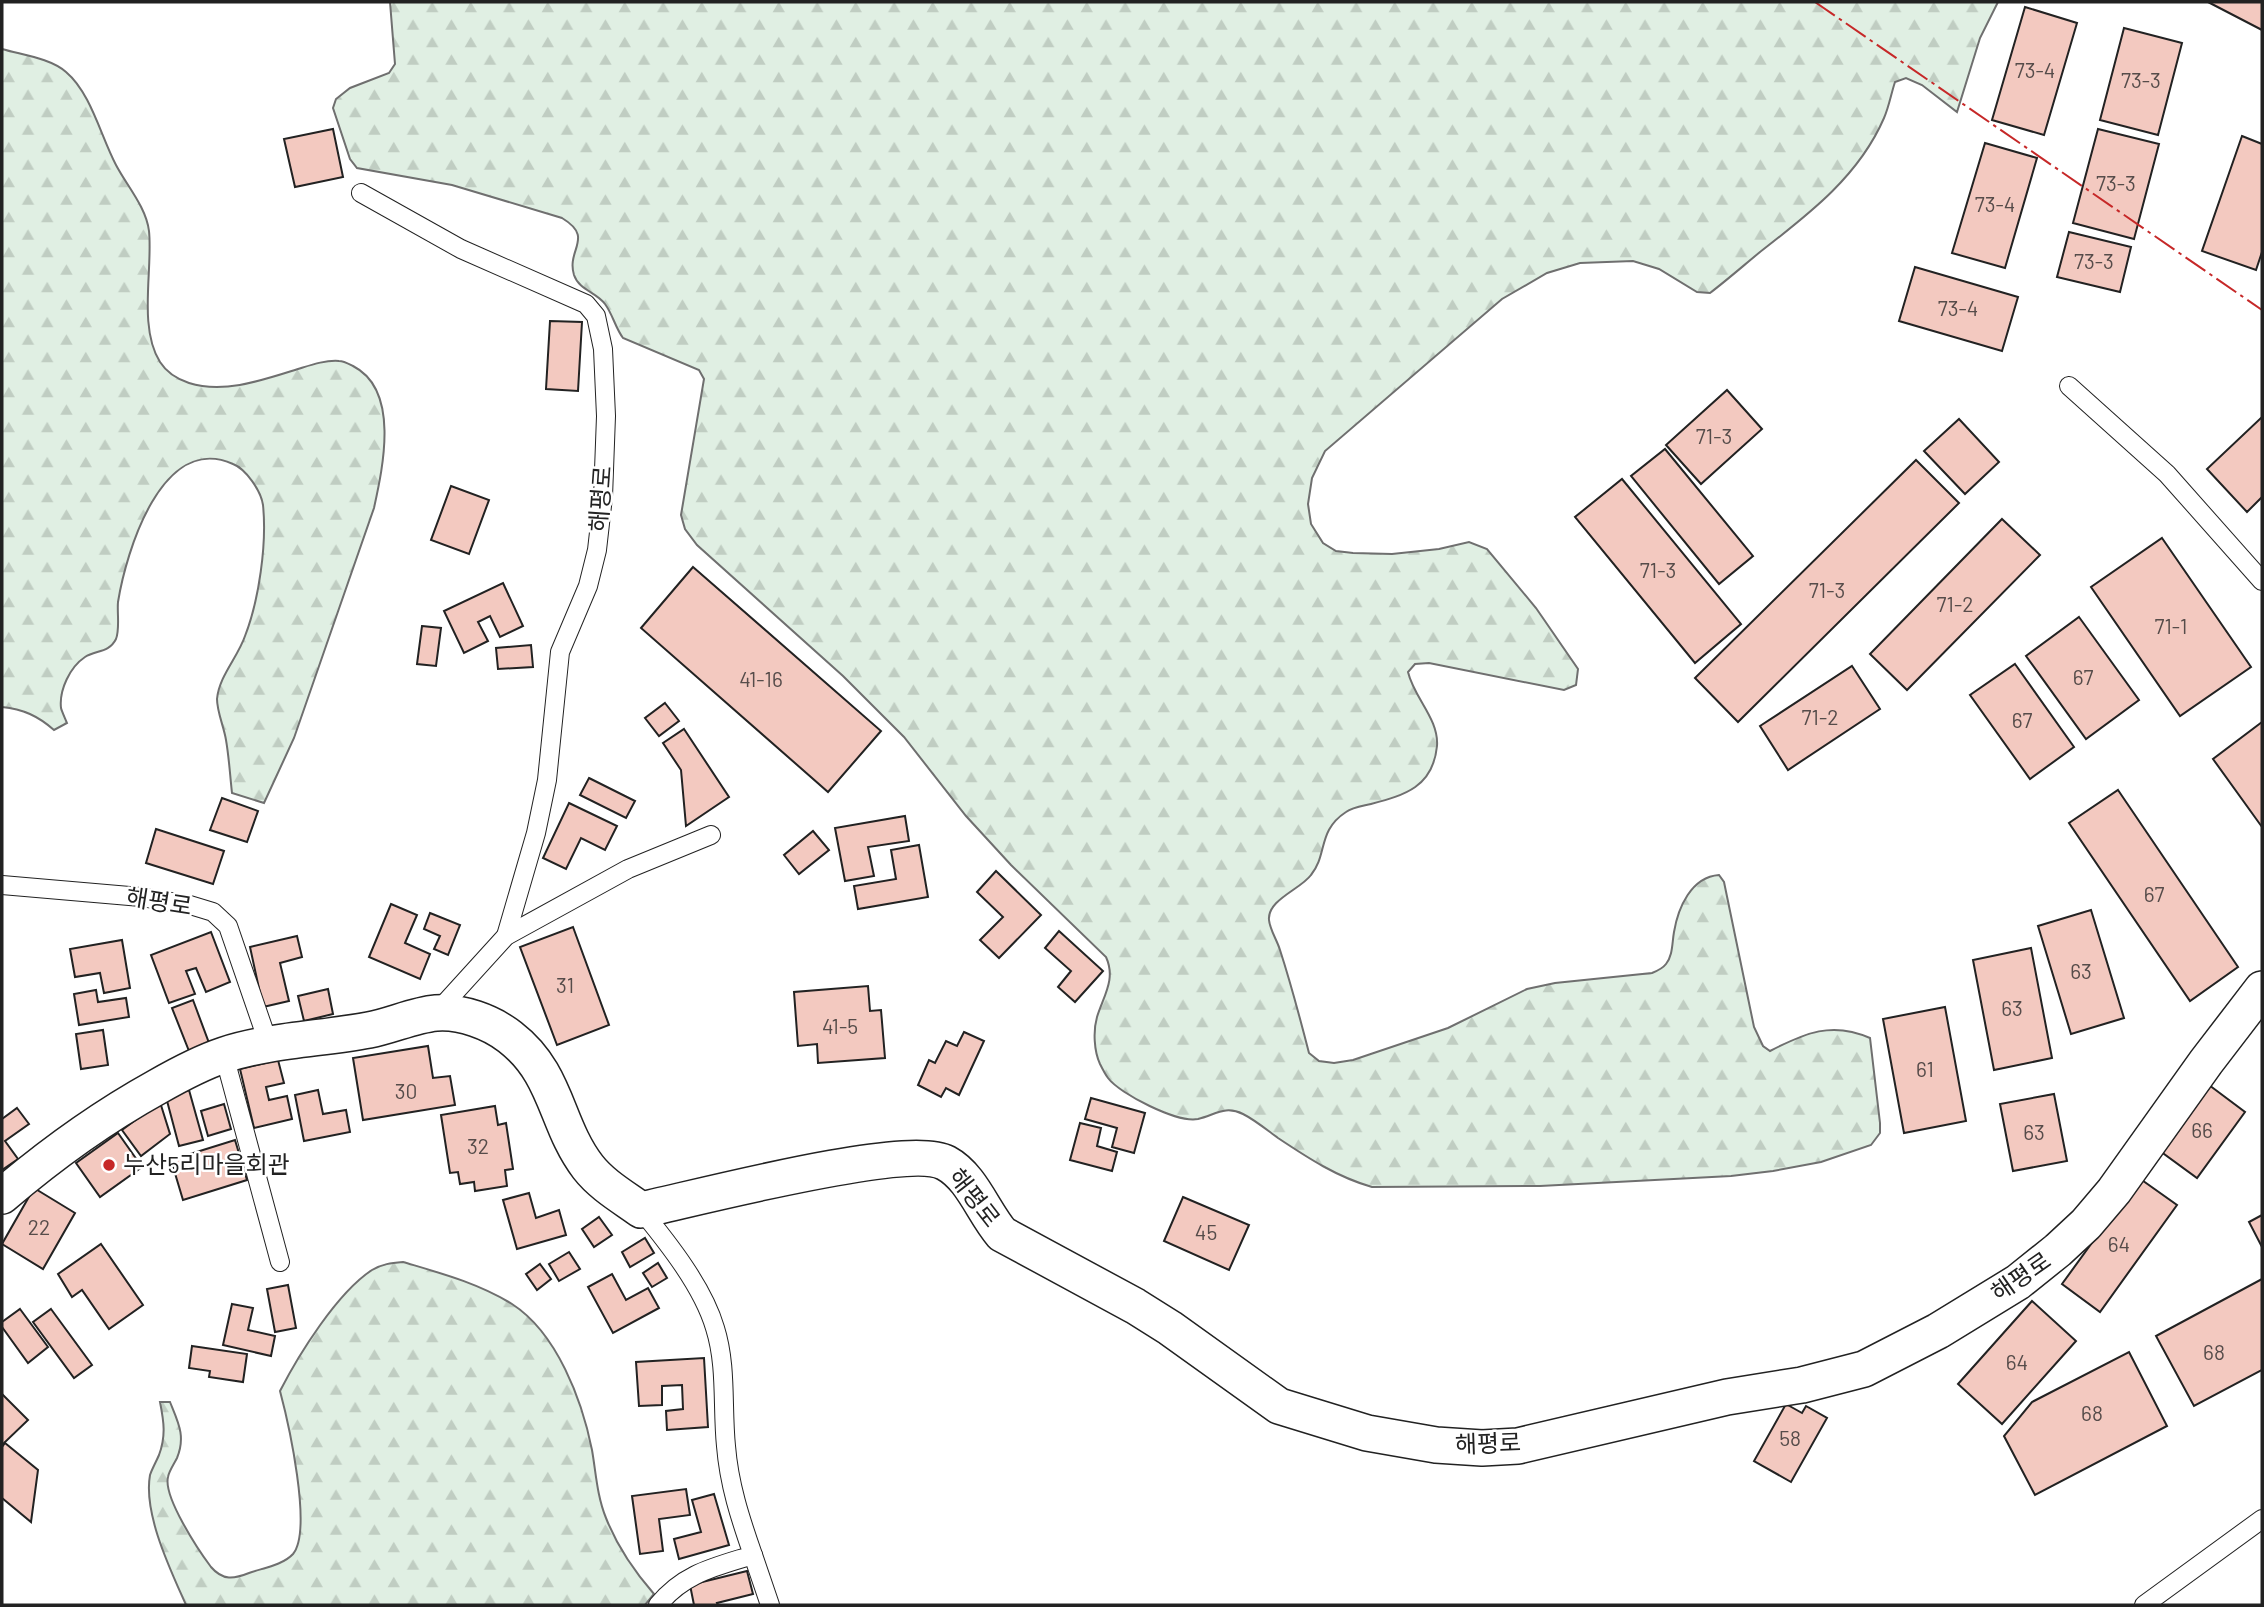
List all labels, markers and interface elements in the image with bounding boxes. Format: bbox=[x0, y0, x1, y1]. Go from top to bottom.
house number: 73-4 bbox=[2015, 57, 2055, 82]
house number: 73-3 bbox=[2121, 67, 2161, 92]
house number: 73-3 bbox=[2096, 170, 2136, 195]
house number: 73-4 bbox=[1975, 191, 2015, 216]
house number: 73-3 bbox=[2074, 248, 2114, 273]
house number: 73-4 bbox=[1938, 295, 1978, 320]
house number: 71-3 bbox=[1696, 423, 1732, 448]
street label: 해평로 bbox=[583, 465, 616, 533]
house number: 71-3 bbox=[1640, 557, 1676, 582]
house number: 71-3 bbox=[1809, 577, 1845, 602]
house number: 71-2 bbox=[1937, 591, 1973, 616]
house number: 71-1 bbox=[2155, 613, 2187, 638]
house number: 67 bbox=[2073, 664, 2093, 689]
house number: 41-16 bbox=[739, 666, 783, 691]
house number: 71-2 bbox=[1802, 704, 1838, 729]
house number: 67 bbox=[2012, 707, 2032, 732]
street label: 해평로 bbox=[124, 881, 194, 920]
house number: 67 bbox=[2144, 881, 2164, 906]
house number: 63 bbox=[2070, 958, 2092, 983]
house number: 31 bbox=[556, 972, 574, 997]
house number: 63 bbox=[2001, 995, 2023, 1020]
house number: 41-5 bbox=[822, 1013, 858, 1038]
house number: 61 bbox=[1916, 1056, 1934, 1081]
house number: 30 bbox=[395, 1078, 417, 1103]
house number: 66 bbox=[2191, 1117, 2213, 1142]
house number: 63 bbox=[2023, 1119, 2045, 1144]
house number: 32 bbox=[467, 1133, 489, 1158]
place label: 누산5리마을회관 bbox=[123, 1149, 290, 1178]
marker: 누산5리마을회관 bbox=[101, 1157, 117, 1173]
street label: 해평로 bbox=[943, 1162, 1007, 1232]
house number: 22 bbox=[28, 1214, 50, 1239]
house number: 45 bbox=[1195, 1219, 1217, 1244]
house number: 64 bbox=[2108, 1231, 2130, 1256]
street label: 해평로 bbox=[1985, 1245, 2056, 1307]
house number: 68 bbox=[2203, 1339, 2225, 1364]
house number: 64 bbox=[2006, 1349, 2028, 1374]
house number: 68 bbox=[2081, 1400, 2103, 1425]
house number: 58 bbox=[1779, 1425, 1801, 1450]
street label: 해평로 bbox=[1454, 1427, 1522, 1458]

